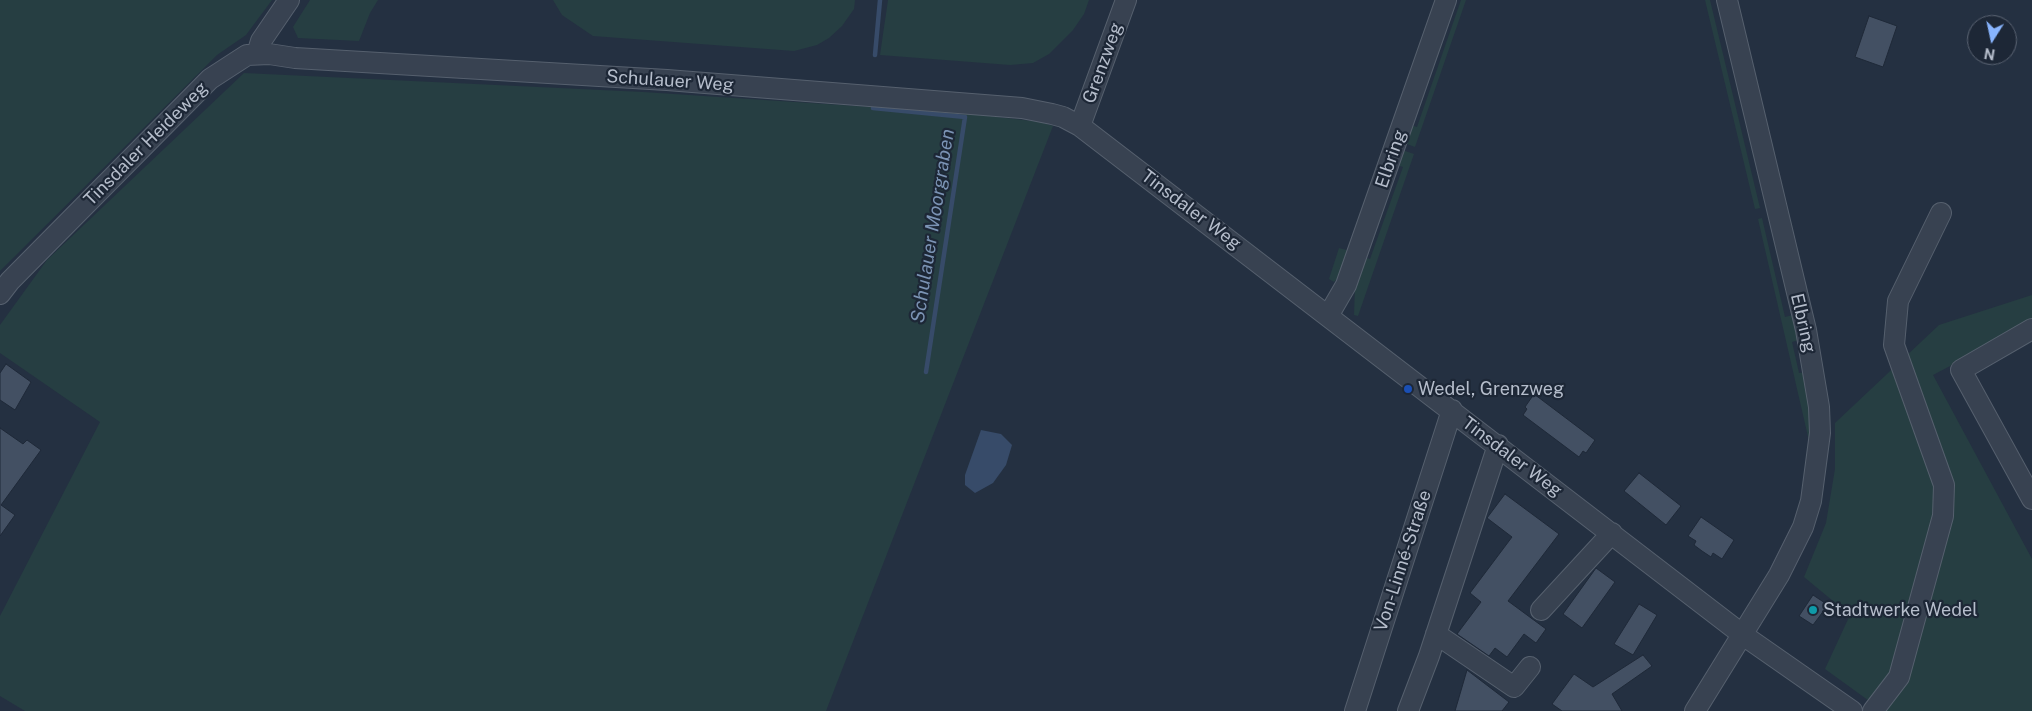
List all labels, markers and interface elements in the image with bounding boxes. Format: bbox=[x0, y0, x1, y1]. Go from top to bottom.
north arrow bbox=[1967, 15, 2017, 65]
street label: Grenzweg bbox=[1078, 20, 1128, 106]
text: N bbox=[1983, 45, 1996, 63]
street label: Schulauer Weg bbox=[606, 66, 734, 96]
street label: Tinsdaler Heideweg bbox=[80, 78, 212, 210]
water label: Schulauer Moorgraben bbox=[906, 127, 960, 325]
street label: Elbring bbox=[1371, 127, 1411, 191]
street label: Tinsdaler Weg bbox=[1137, 165, 1245, 255]
street label: Elbring bbox=[1786, 291, 1820, 355]
place label: Wedel, Grenzweg bbox=[1418, 378, 1564, 400]
marker: Wedel, Grenzweg bbox=[1402, 383, 1414, 395]
street label: Tinsdaler Weg bbox=[1458, 412, 1566, 502]
street label: Von-Linné-Straße bbox=[1370, 488, 1436, 634]
place label: Stadtwerke Wedel bbox=[1823, 599, 1978, 621]
marker: Stadtwerke Wedel bbox=[1807, 604, 1819, 616]

